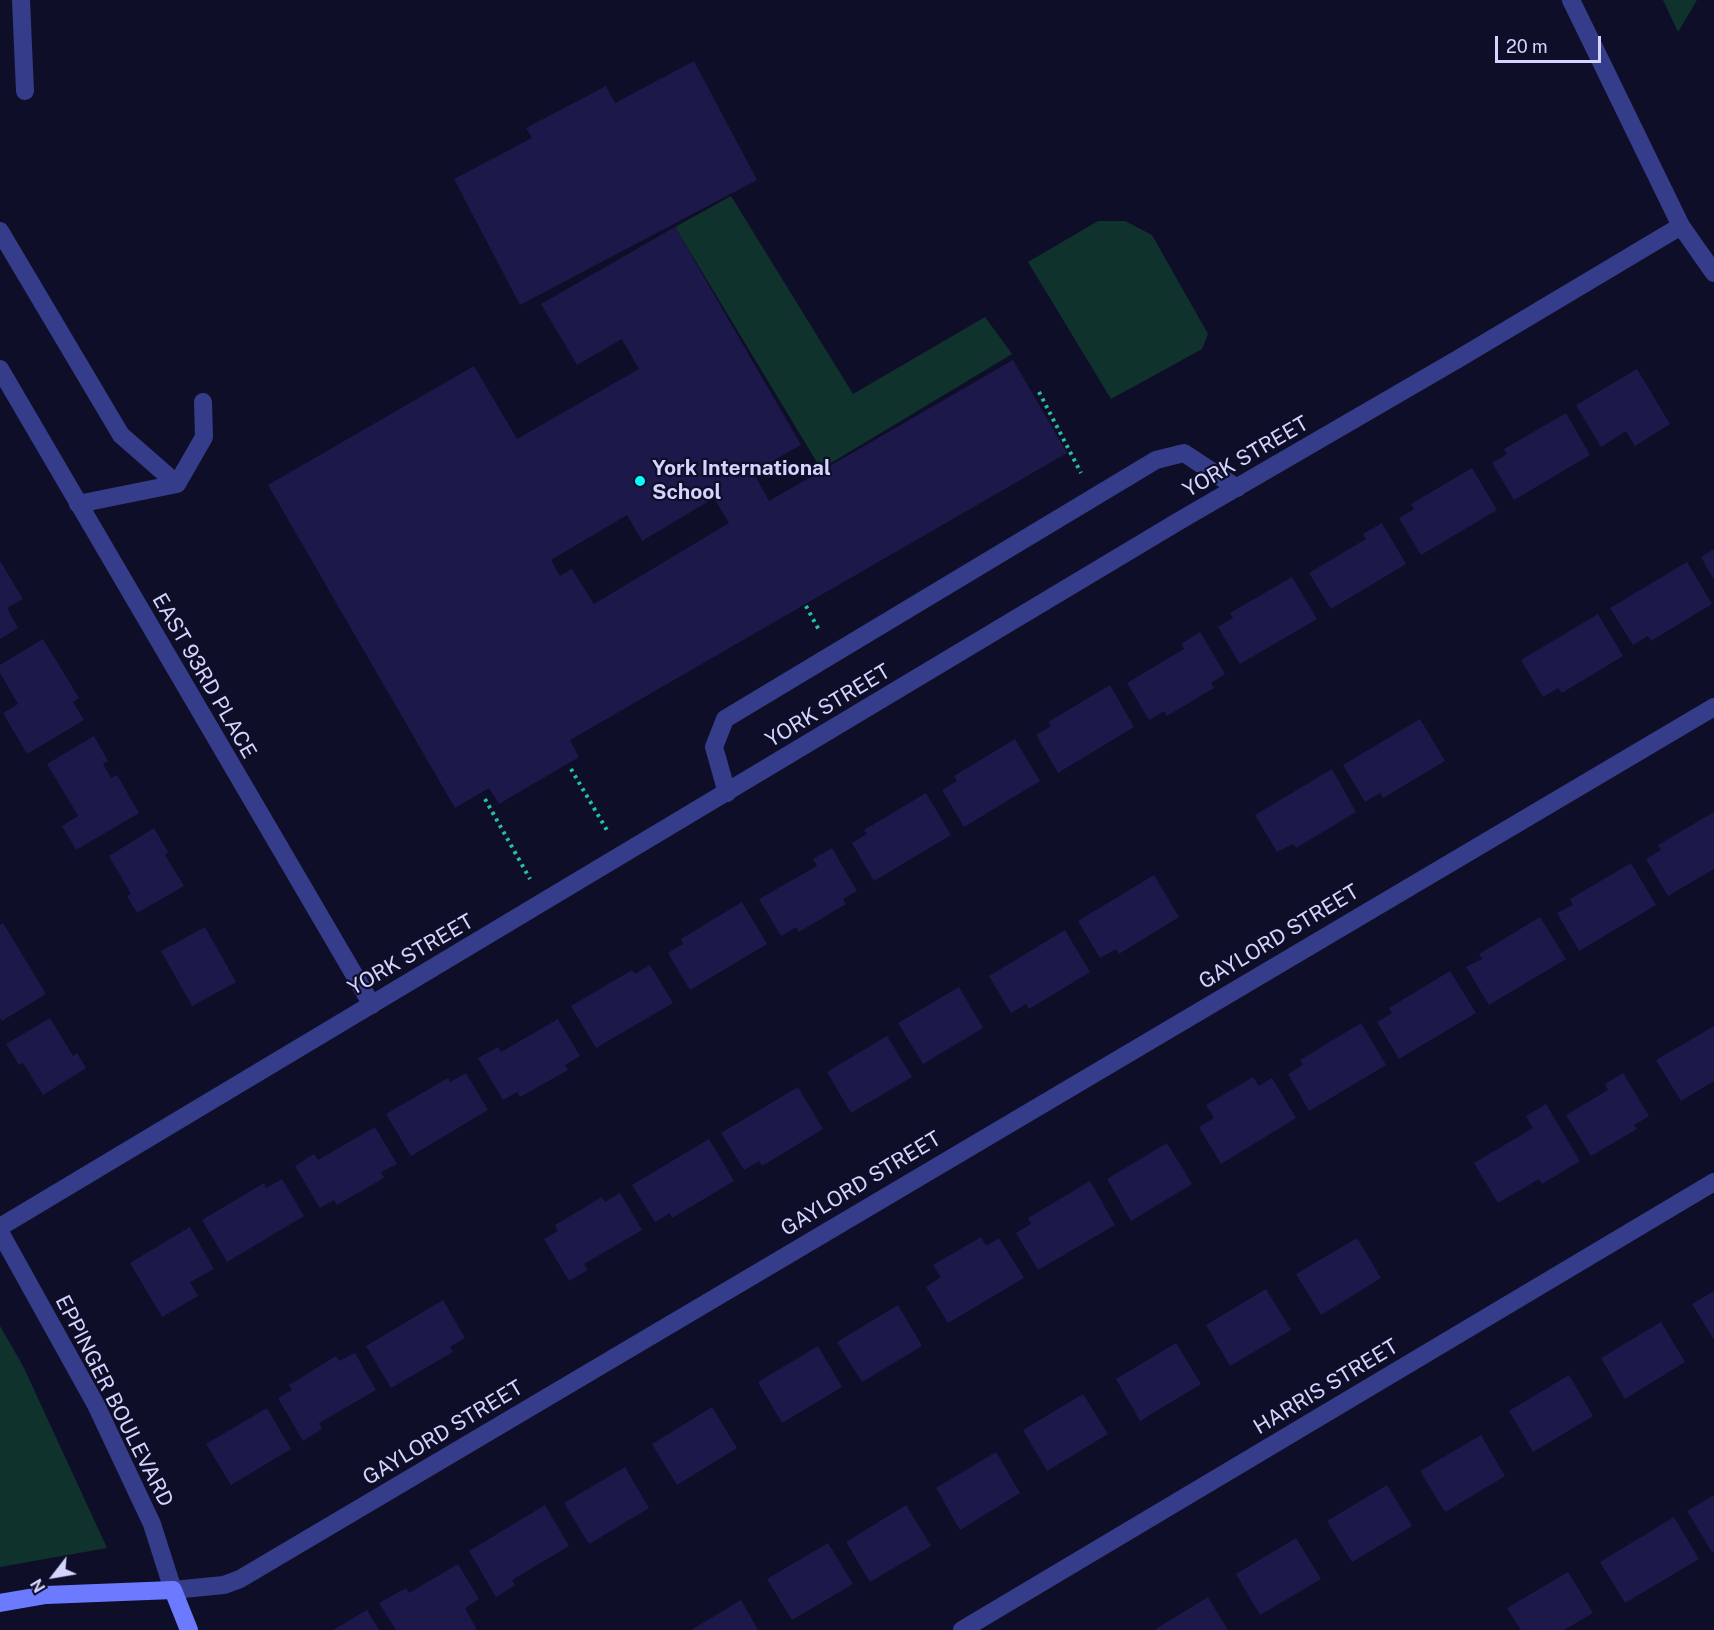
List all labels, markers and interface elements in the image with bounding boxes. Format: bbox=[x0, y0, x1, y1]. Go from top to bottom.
scale bar bbox=[1498, 24, 1604, 62]
text: 20 m bbox=[1506, 36, 1548, 57]
street label: YORK STREET bbox=[1179, 411, 1313, 503]
place label: York International School bbox=[652, 456, 831, 506]
marker: York International School bbox=[633, 474, 647, 488]
street label: EAST 93RD PLACE bbox=[147, 589, 261, 763]
street label: YORK STREET bbox=[761, 659, 895, 753]
street label: GAYLORD STREET bbox=[1195, 879, 1363, 995]
street label: YORK STREET bbox=[344, 909, 478, 1001]
street label: GAYLORD STREET bbox=[777, 1126, 945, 1242]
street label: EPPINGER BOULEVARD bbox=[50, 1291, 178, 1511]
street label: HARRIS STREET bbox=[1249, 1334, 1403, 1440]
street label: GAYLORD STREET bbox=[359, 1375, 527, 1491]
north arrow bbox=[24, 1546, 84, 1606]
text: N bbox=[27, 1575, 50, 1596]

